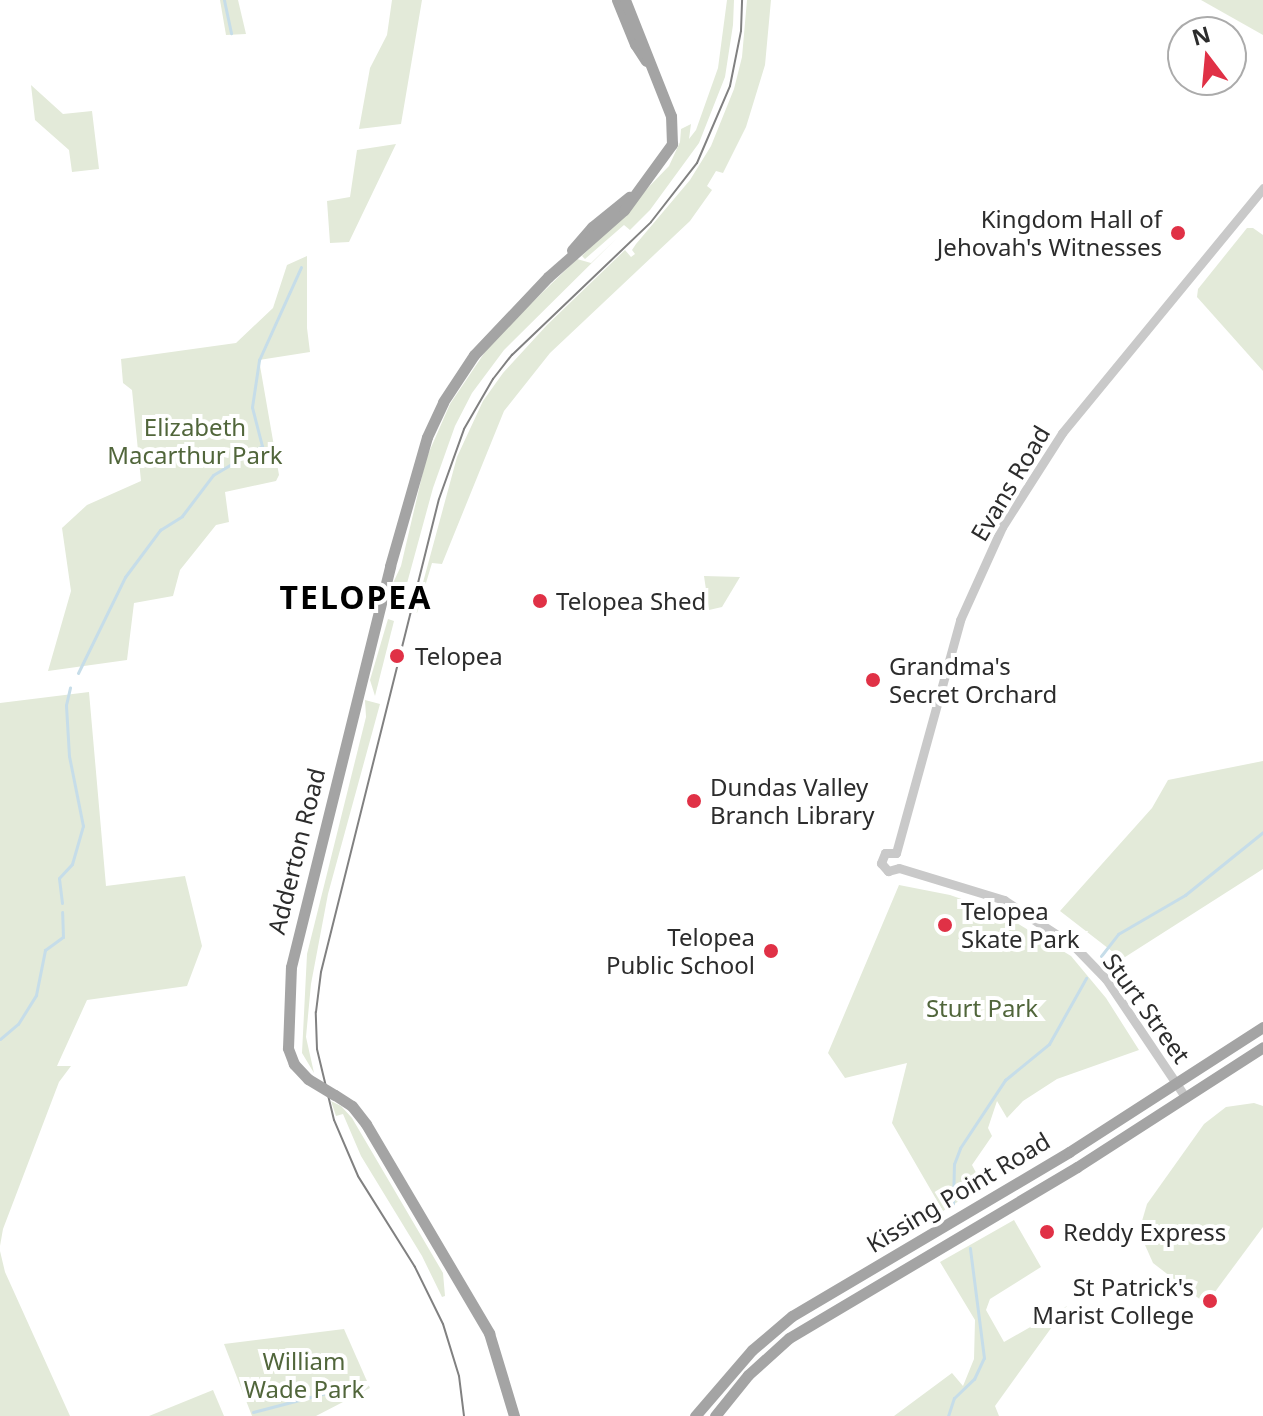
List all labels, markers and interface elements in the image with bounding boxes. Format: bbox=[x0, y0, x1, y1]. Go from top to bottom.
north arrow bbox=[1167, 16, 1247, 96]
text: N bbox=[1188, 18, 1214, 52]
place label: Kingdom Hall of Jehovah's Witnesses bbox=[937, 205, 1162, 261]
marker: Kingdom Hall of Jehovah's Witnesses bbox=[1169, 224, 1187, 242]
park label: Elizabeth Macarthur Park bbox=[107, 413, 283, 469]
street label: Evans Road bbox=[964, 420, 1056, 546]
district label: TELOPEA bbox=[280, 578, 432, 616]
place label: Telopea Shed bbox=[556, 587, 706, 615]
marker: Telopea Shed bbox=[531, 592, 549, 610]
place label: Telopea bbox=[415, 642, 503, 670]
marker: Telopea bbox=[386, 645, 408, 667]
place label: Grandma's Secret Orchard bbox=[889, 652, 1057, 708]
marker: Grandma's Secret Orchard bbox=[864, 671, 882, 689]
street label: Adderton Road bbox=[261, 765, 331, 937]
place label: Dundas Valley Branch Library bbox=[710, 773, 874, 829]
marker: Dundas Valley Branch Library bbox=[685, 792, 703, 810]
place label: Telopea Skate Park bbox=[961, 897, 1080, 953]
marker: Telopea Skate Park bbox=[936, 916, 954, 934]
place label: Telopea Public School bbox=[606, 923, 755, 979]
marker: Telopea Public School bbox=[762, 942, 780, 960]
street label: Sturt Street bbox=[1098, 948, 1196, 1068]
park label: Sturt Park bbox=[926, 994, 1038, 1022]
street label: Kissing Point Road bbox=[861, 1126, 1055, 1258]
place label: Reddy Express bbox=[1063, 1218, 1226, 1246]
marker: Reddy Express bbox=[1038, 1223, 1056, 1241]
place label: St Patrick's Marist College bbox=[1032, 1273, 1194, 1329]
marker: St Patrick's Marist College bbox=[1201, 1292, 1219, 1310]
park label: William Wade Park bbox=[244, 1347, 364, 1403]

